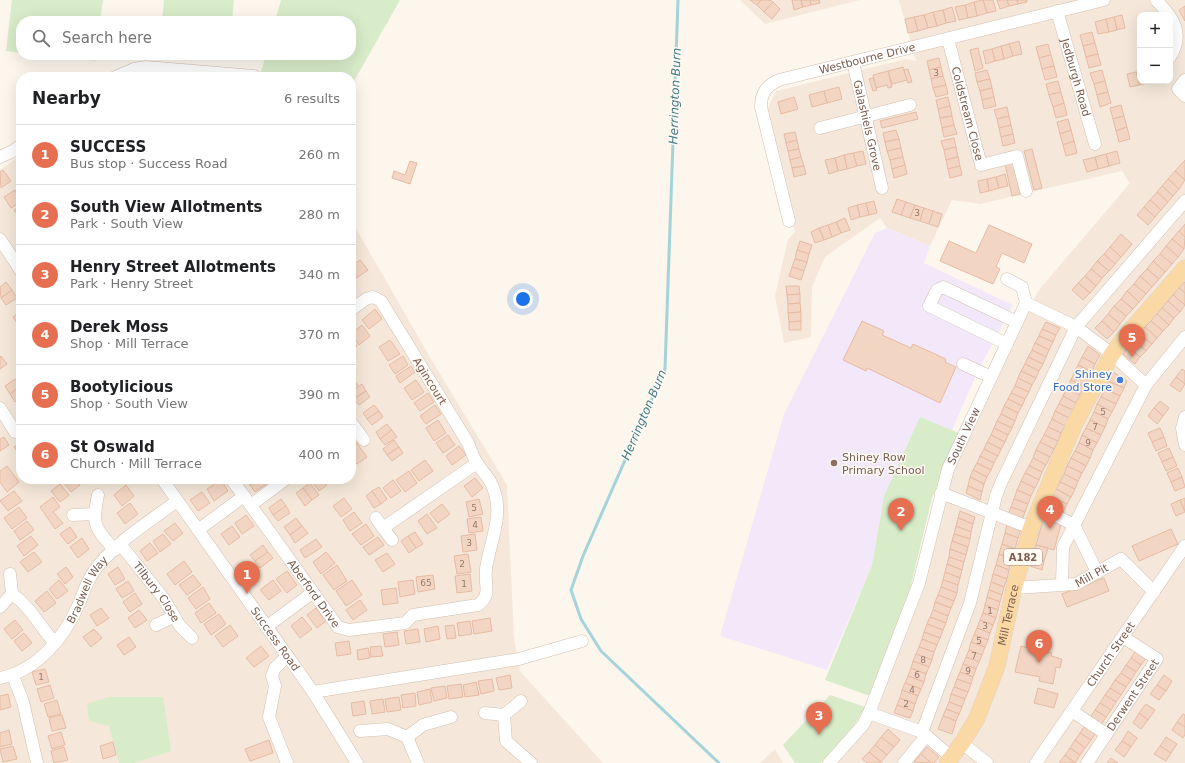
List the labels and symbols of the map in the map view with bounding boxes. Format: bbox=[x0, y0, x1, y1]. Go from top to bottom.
street label: Jedburgh Road bbox=[1058, 36, 1093, 118]
street label: Westbourne Drive bbox=[818, 41, 917, 77]
water label: Herrington Burn bbox=[666, 47, 684, 145]
street label: Coldstream Close bbox=[949, 65, 986, 162]
house number: 3 bbox=[933, 68, 939, 78]
street label: Galashiels Grove bbox=[850, 79, 884, 172]
house number: 3 bbox=[914, 208, 920, 218]
your location bbox=[513, 289, 533, 309]
pin: 5 bbox=[1119, 324, 1145, 357]
street label: Agincourt bbox=[410, 355, 450, 408]
water label: Herrington Burn bbox=[619, 368, 669, 462]
place label: Shiney Food Store bbox=[1053, 368, 1112, 394]
marker: Shiney Food Store bbox=[1115, 375, 1125, 385]
street label: South View bbox=[945, 405, 983, 467]
house number: 5 bbox=[1100, 407, 1106, 417]
house number: 7 bbox=[1092, 422, 1098, 432]
house number: 9 bbox=[1085, 438, 1091, 448]
place label: Shiney Row Primary School bbox=[842, 451, 925, 477]
marker: Shiney Row Primary School bbox=[829, 458, 839, 468]
pin: 4 bbox=[1037, 496, 1063, 529]
pin: 2 bbox=[888, 498, 914, 531]
house number: 5 bbox=[471, 503, 477, 513]
house number: 4 bbox=[472, 520, 478, 530]
house number: 3 bbox=[466, 538, 472, 548]
road number: A182 bbox=[1004, 549, 1042, 565]
street label: Bradwell Way bbox=[64, 553, 111, 626]
street label: Aberford Drive bbox=[285, 557, 342, 630]
street label: Tilbury Close bbox=[130, 559, 182, 625]
house number: 2 bbox=[459, 559, 465, 569]
pin: 1 bbox=[234, 561, 260, 594]
street label: Mill Pit bbox=[1073, 561, 1111, 590]
house number: 65 bbox=[420, 578, 432, 588]
house number: 1 bbox=[461, 579, 467, 589]
street label: Mill Terrace bbox=[996, 583, 1022, 647]
street label: Success Road bbox=[248, 605, 302, 674]
house number: 1 bbox=[987, 606, 993, 616]
street label: Church Street bbox=[1084, 619, 1138, 689]
house number: 3 bbox=[982, 621, 988, 631]
pin: 6 bbox=[1026, 630, 1052, 663]
house number: 5 bbox=[976, 636, 982, 646]
house number: 7 bbox=[971, 651, 977, 661]
house number: 8 bbox=[920, 655, 926, 665]
street label: Derwent Street bbox=[1104, 656, 1162, 734]
house number: 9 bbox=[965, 666, 971, 676]
house number: 6 bbox=[914, 670, 920, 680]
house number: 1 bbox=[38, 672, 44, 682]
house number: 4 bbox=[909, 685, 915, 695]
house number: 2 bbox=[903, 699, 909, 709]
pin: 3 bbox=[806, 702, 832, 735]

